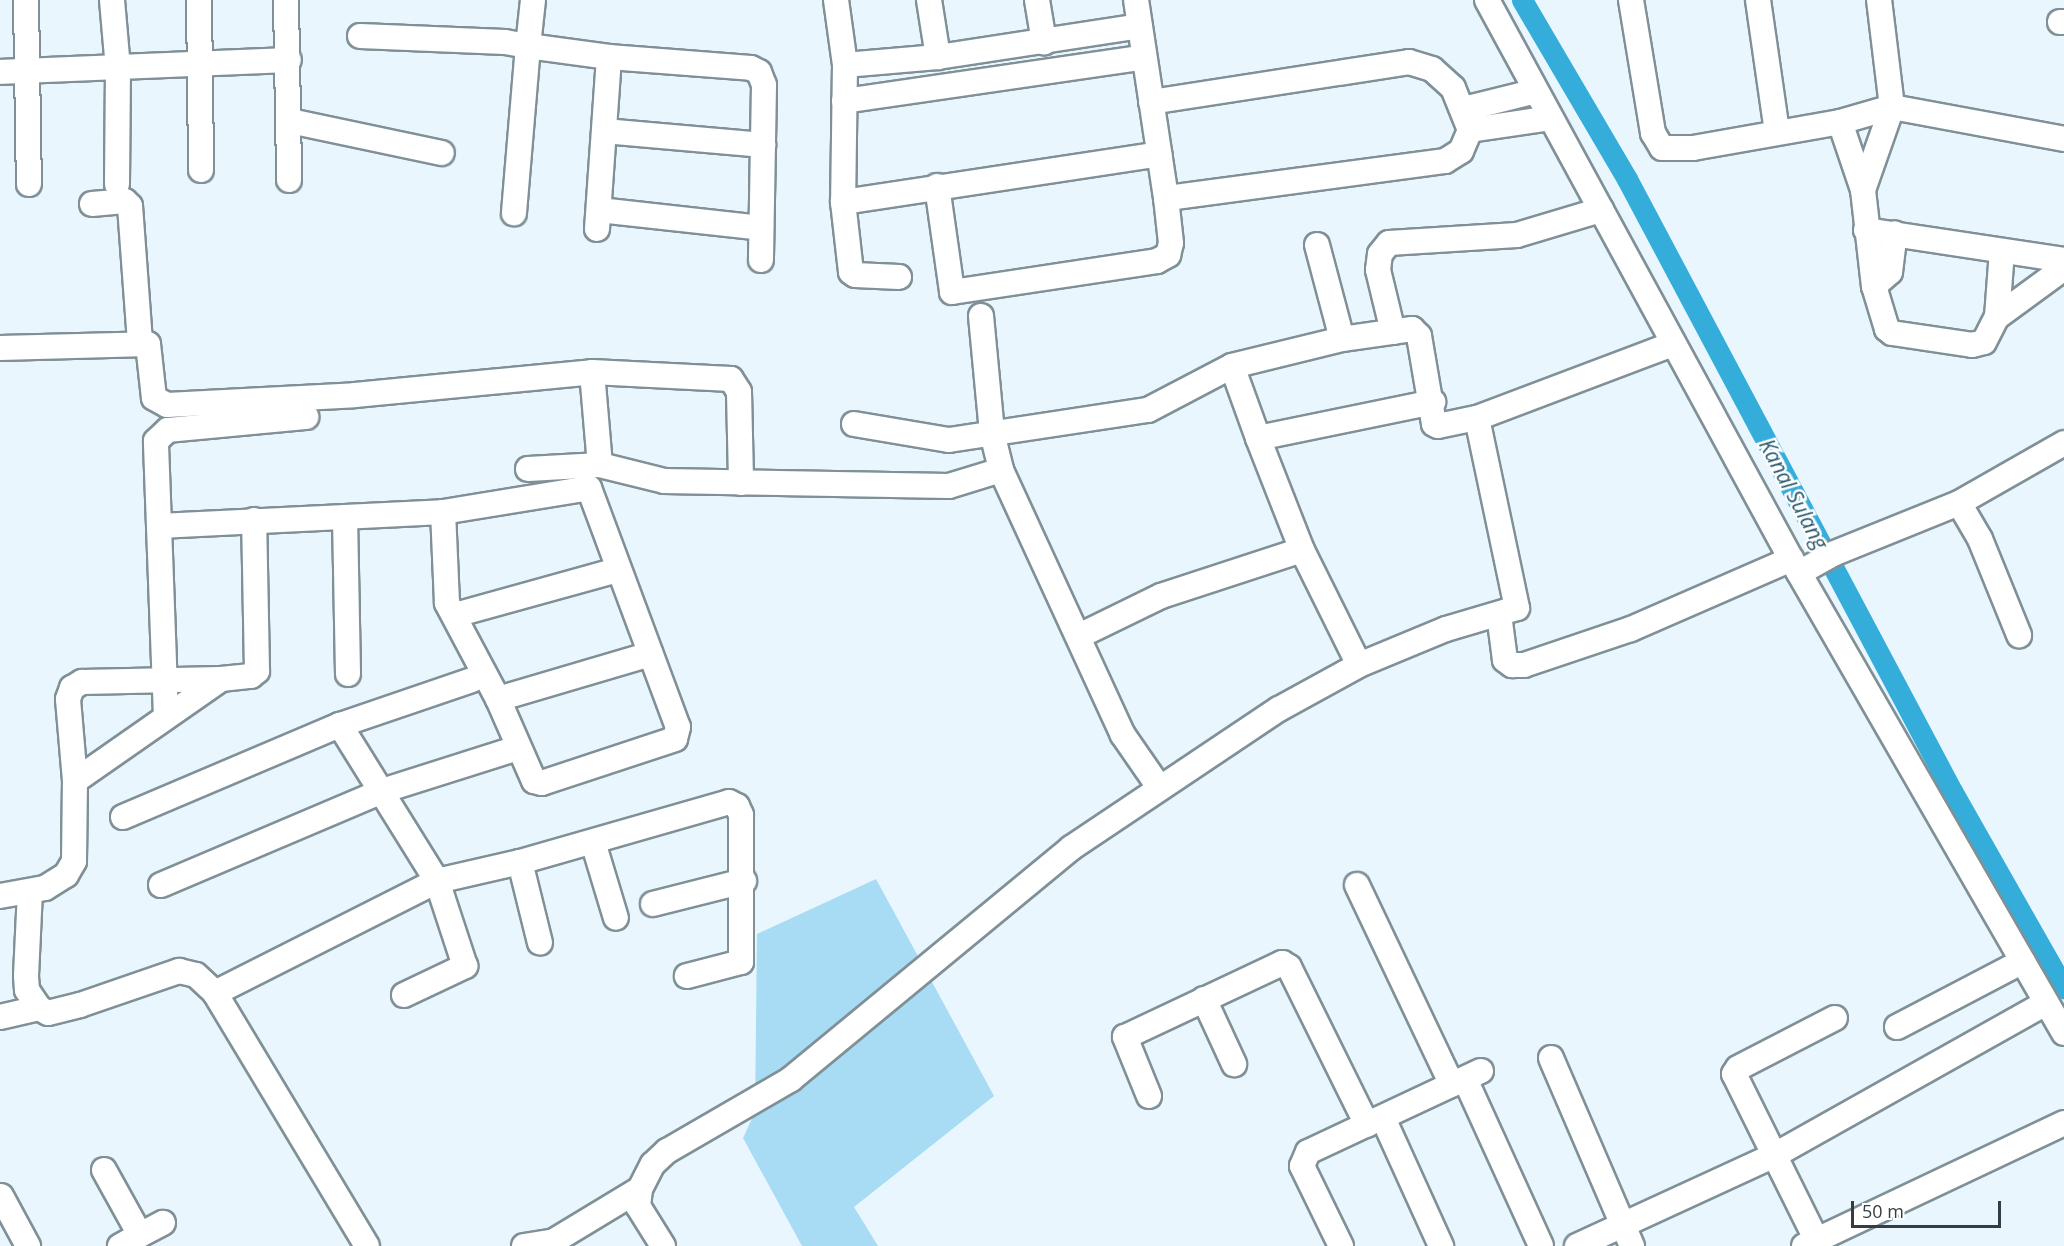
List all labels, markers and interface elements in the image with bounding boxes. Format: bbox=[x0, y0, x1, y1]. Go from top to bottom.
water label: Kanal Sulang bbox=[1754, 435, 1834, 553]
scale bar bbox=[1854, 1189, 2004, 1227]
text: 50 m bbox=[1862, 1199, 1904, 1223]

